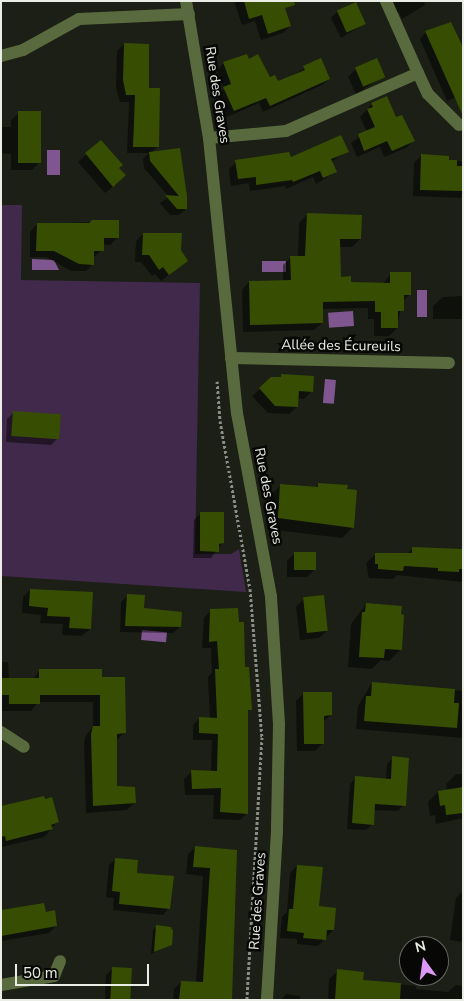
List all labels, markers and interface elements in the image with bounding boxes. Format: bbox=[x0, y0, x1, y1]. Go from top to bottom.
street label: Rue des Graves bbox=[201, 45, 233, 145]
street label: Allée des Écureuils bbox=[281, 337, 401, 355]
street label: Rue des Graves bbox=[250, 446, 286, 546]
street label: Rue des Graves bbox=[246, 852, 270, 950]
north arrow bbox=[399, 936, 449, 986]
text: N bbox=[413, 936, 428, 957]
scale bar bbox=[18, 954, 151, 986]
text: 50 m bbox=[23, 963, 58, 983]

